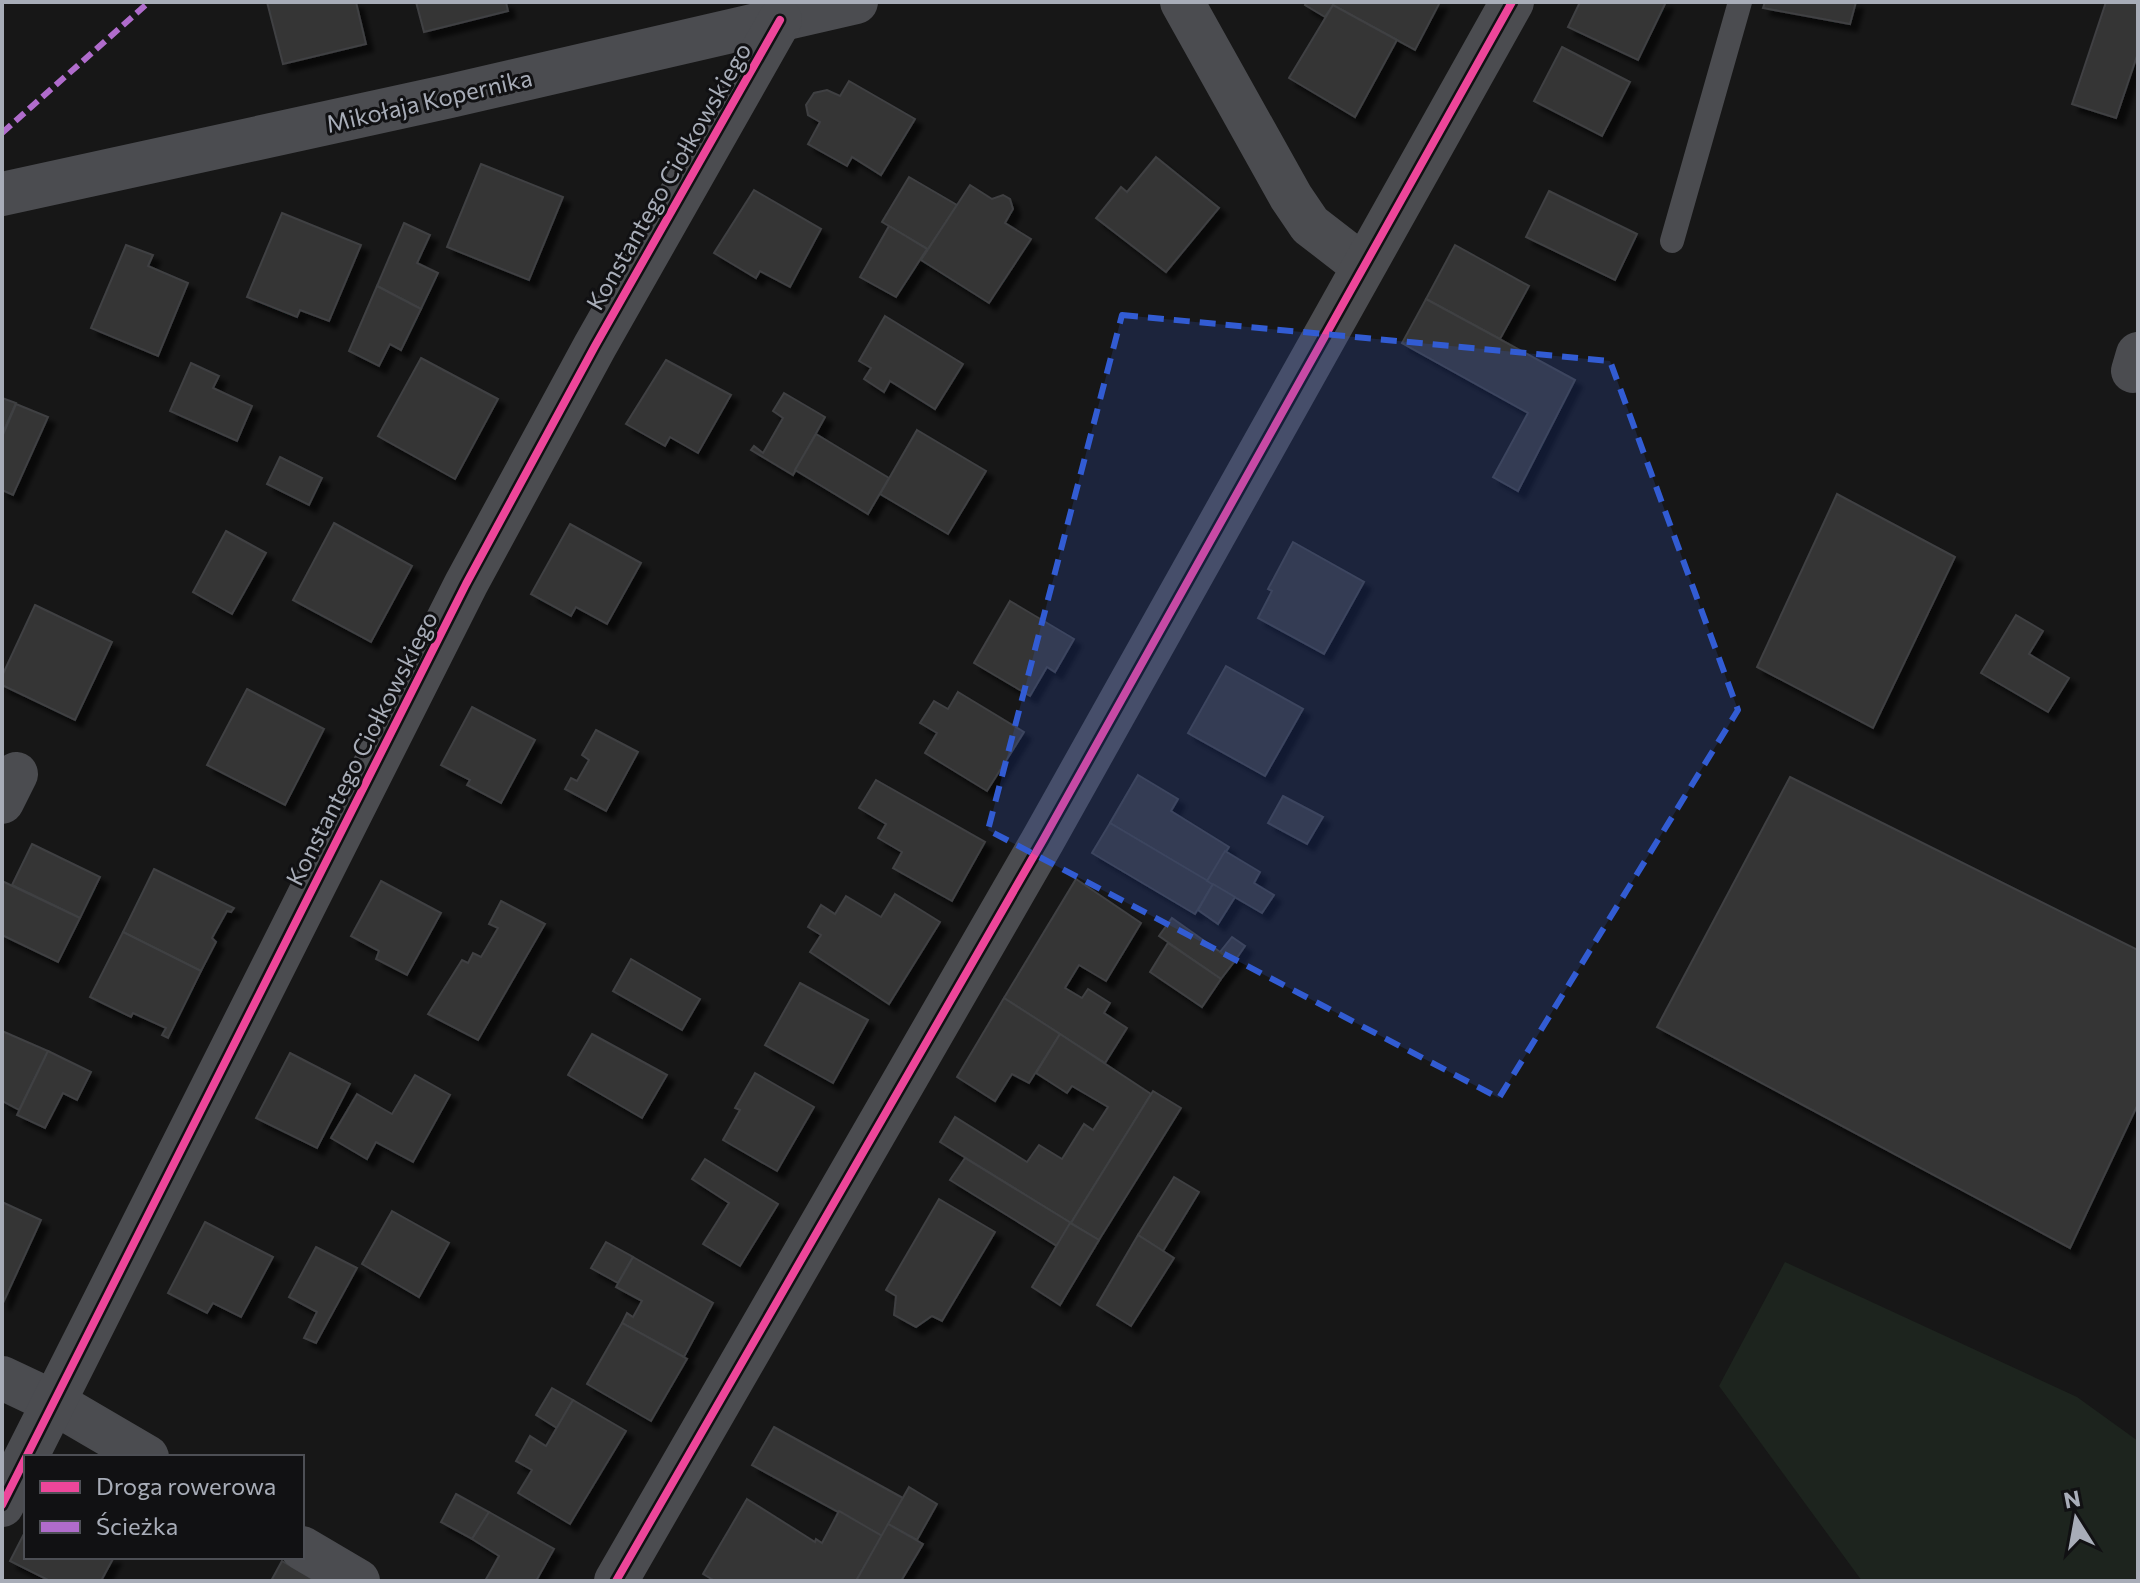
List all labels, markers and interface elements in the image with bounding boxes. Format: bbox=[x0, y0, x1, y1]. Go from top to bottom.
street label: Konstantego Ciołkowskiego bbox=[579, 37, 757, 315]
street label: Mikołaja Kopernika bbox=[323, 62, 535, 138]
street label: Konstantego Ciołkowskiego bbox=[279, 606, 443, 890]
legend bbox=[24, 1455, 304, 1559]
text: Droga rowerowa bbox=[96, 1471, 276, 1500]
north arrow bbox=[2036, 1479, 2116, 1559]
text: N bbox=[2061, 1484, 2083, 1514]
text: Ścieżka bbox=[96, 1511, 178, 1540]

